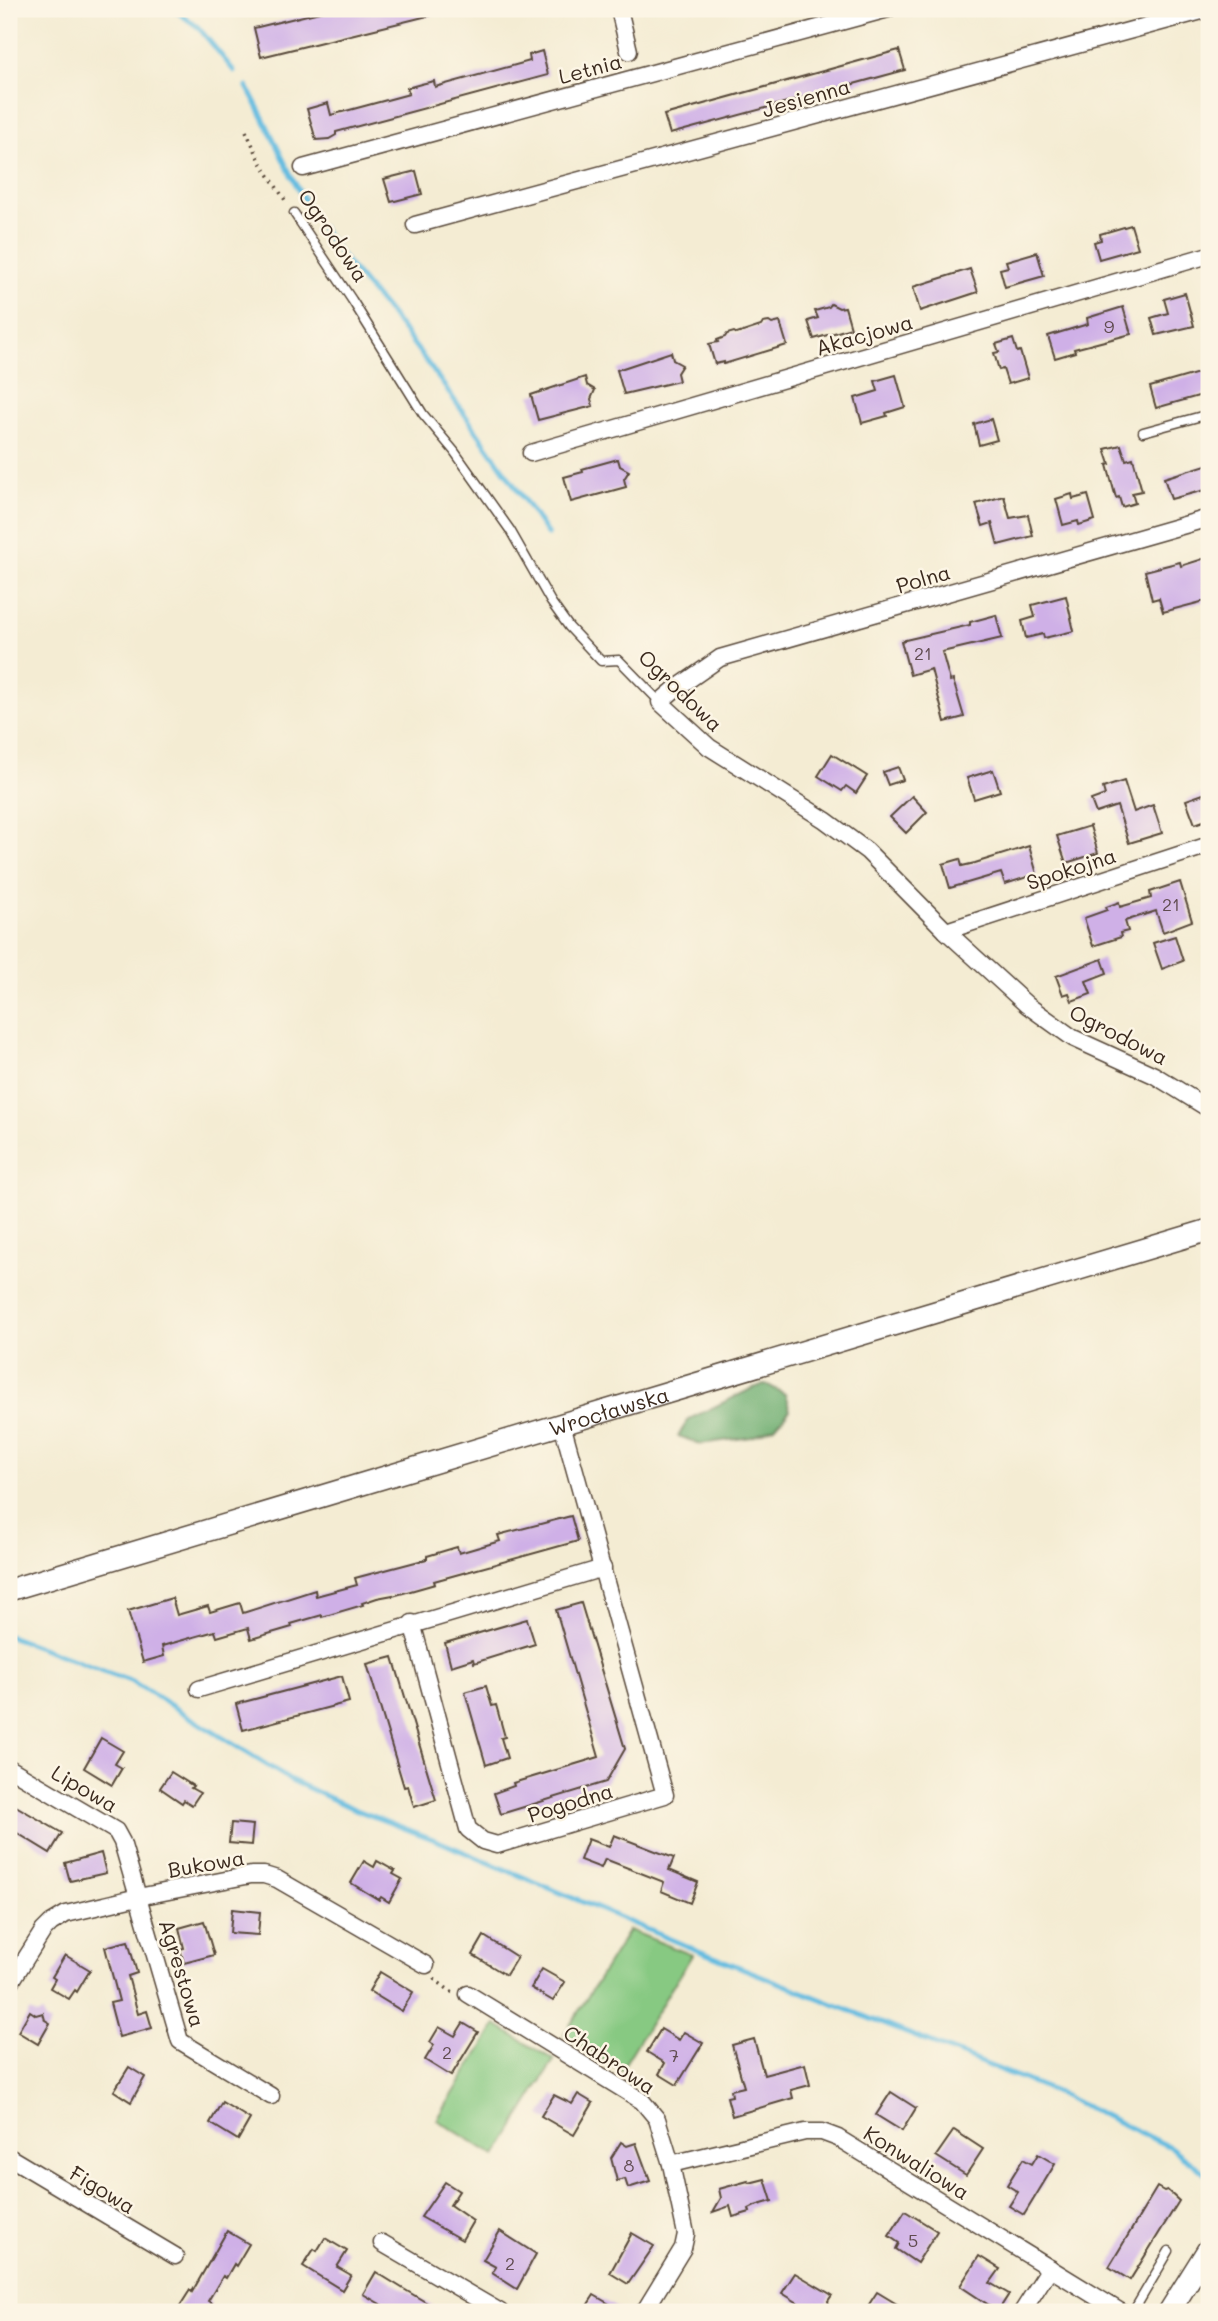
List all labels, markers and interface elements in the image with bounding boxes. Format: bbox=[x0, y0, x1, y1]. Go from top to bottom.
street label: Letnia bbox=[555, 47, 625, 89]
street label: Jesienna bbox=[759, 72, 853, 122]
street label: Ogrodowa bbox=[293, 183, 375, 287]
street label: Akacjowa bbox=[812, 307, 916, 361]
house number: 9 bbox=[1104, 314, 1115, 338]
street label: Polna bbox=[893, 557, 953, 599]
house number: 21 bbox=[914, 641, 932, 665]
street label: Ogrodowa bbox=[633, 643, 729, 737]
street label: Spokojna bbox=[1023, 841, 1119, 895]
house number: 21 bbox=[1162, 892, 1180, 916]
street label: Ogrodowa bbox=[1065, 998, 1173, 1070]
street label: Wrocławska bbox=[545, 1379, 672, 1441]
street label: Lipowa bbox=[47, 1758, 123, 1818]
street label: Pogodna bbox=[524, 1776, 616, 1828]
street label: Bukowa bbox=[165, 1843, 247, 1883]
street label: Agrestowa bbox=[154, 1916, 212, 2030]
street label: Chabrowa bbox=[559, 2018, 661, 2100]
house number: 2 bbox=[442, 2040, 452, 2064]
house number: 7 bbox=[669, 2043, 679, 2067]
street label: Konwaliowa bbox=[859, 2119, 975, 2205]
house number: 8 bbox=[624, 2153, 635, 2177]
street label: Figowa bbox=[65, 2159, 141, 2219]
house number: 5 bbox=[908, 2228, 918, 2252]
house number: 2 bbox=[505, 2251, 515, 2275]

